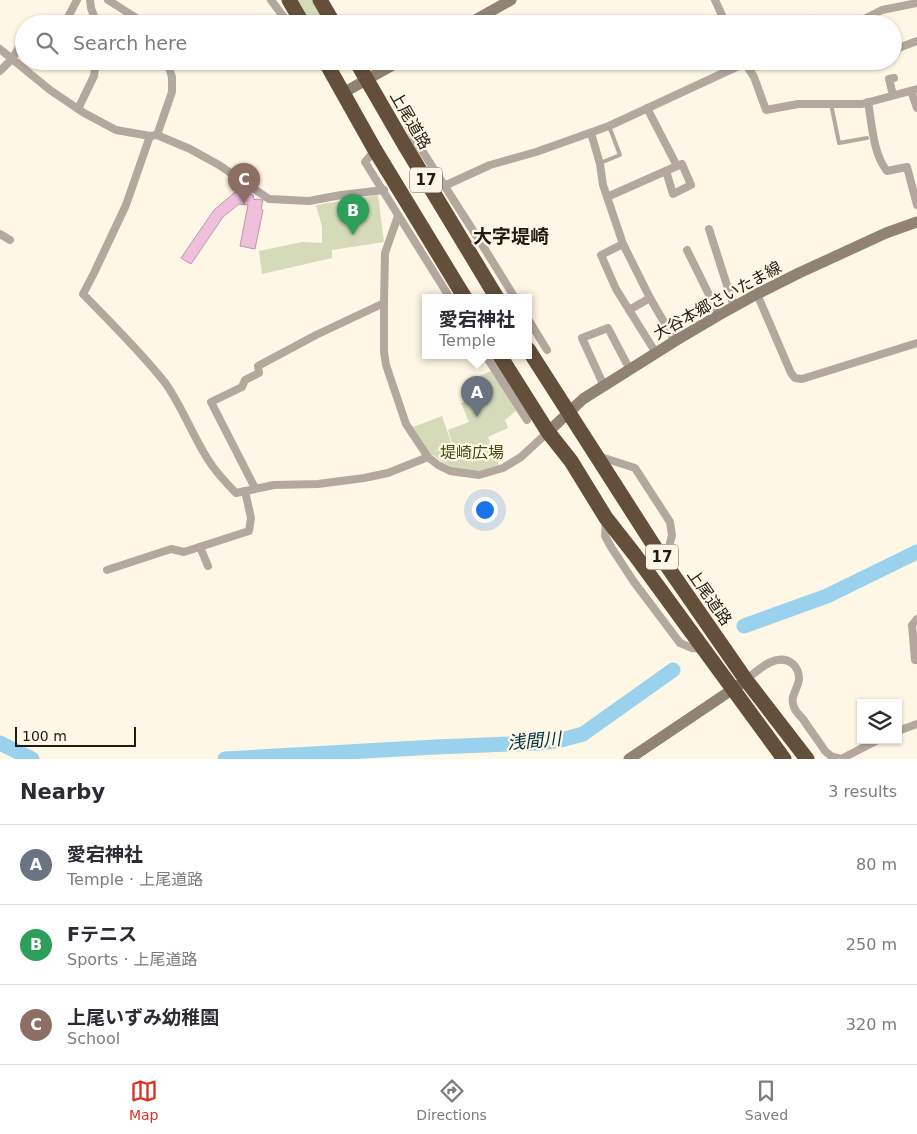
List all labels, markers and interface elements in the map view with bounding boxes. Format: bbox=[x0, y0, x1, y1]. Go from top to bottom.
search box bbox=[15, 15, 902, 70]
icon: search bbox=[33, 29, 61, 57]
text: Search here bbox=[73, 32, 187, 54]
street label: 上尾道路 bbox=[386, 88, 435, 153]
pin: C bbox=[228, 163, 260, 204]
road number: 17 bbox=[410, 168, 442, 192]
pin: B bbox=[337, 194, 369, 235]
district label: 大字堤崎 bbox=[473, 225, 549, 247]
street label: 大谷本郷さいたま線 bbox=[650, 257, 785, 344]
popup bbox=[422, 294, 532, 359]
text: 愛宕神社 bbox=[439, 308, 515, 330]
text: Temple bbox=[439, 331, 496, 350]
pin: A bbox=[461, 376, 493, 417]
park label: 堤崎広場 bbox=[440, 443, 504, 462]
your location bbox=[472, 497, 498, 523]
road number: 17 bbox=[646, 544, 678, 570]
street label: 上尾道路 bbox=[683, 566, 736, 629]
map controls bbox=[857, 699, 902, 744]
button: layers bbox=[857, 699, 902, 744]
scale bar bbox=[15, 724, 136, 747]
text: 100 m bbox=[22, 728, 67, 744]
water label: 浅間川 bbox=[506, 728, 564, 753]
text: Nearby bbox=[20, 780, 105, 804]
text: 3 results bbox=[828, 782, 897, 801]
text: 愛宕神社 bbox=[67, 843, 143, 865]
text: A bbox=[30, 855, 42, 874]
text: 80 m bbox=[856, 855, 897, 874]
text: Temple · 上尾道路 bbox=[67, 870, 203, 889]
text: Fテニス bbox=[67, 923, 137, 945]
text: B bbox=[30, 935, 42, 954]
text: 250 m bbox=[846, 935, 897, 954]
text: Sports · 上尾道路 bbox=[67, 950, 198, 969]
text: 上尾いずみ幼稚園 bbox=[67, 1006, 219, 1028]
text: C bbox=[30, 1015, 42, 1034]
text: 320 m bbox=[846, 1015, 897, 1034]
text: School bbox=[67, 1029, 120, 1048]
tab: Map bbox=[129, 1077, 158, 1123]
tab: Directions bbox=[416, 1077, 487, 1123]
tab: Saved bbox=[745, 1077, 788, 1123]

